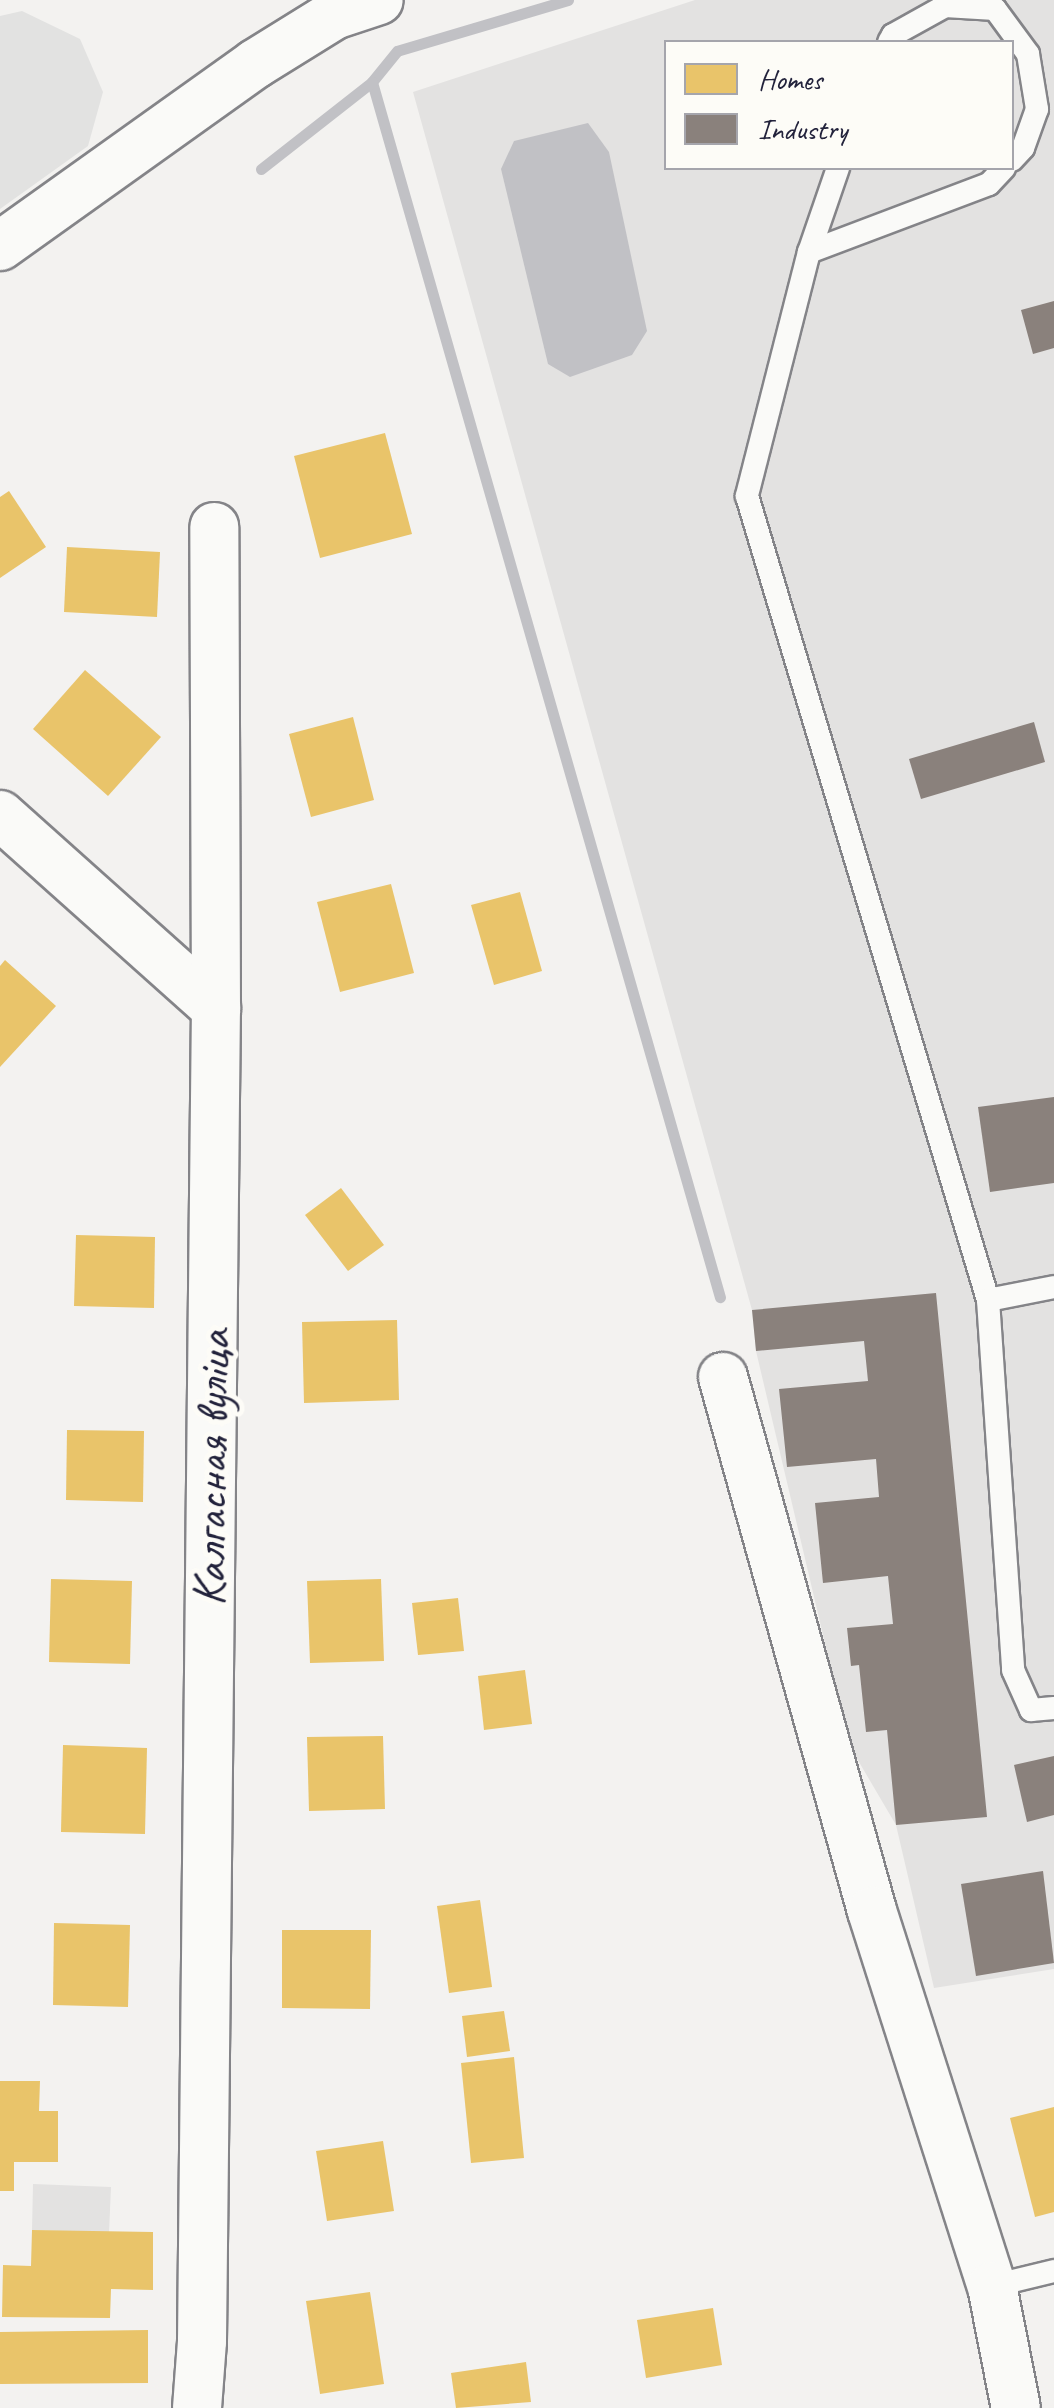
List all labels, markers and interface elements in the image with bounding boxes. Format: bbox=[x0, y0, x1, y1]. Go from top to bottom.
legend bbox=[664, 40, 1014, 170]
text: Homes bbox=[758, 60, 822, 98]
text: Industry bbox=[758, 110, 847, 148]
street label: Калгасная вуліца bbox=[180, 1330, 242, 1606]

